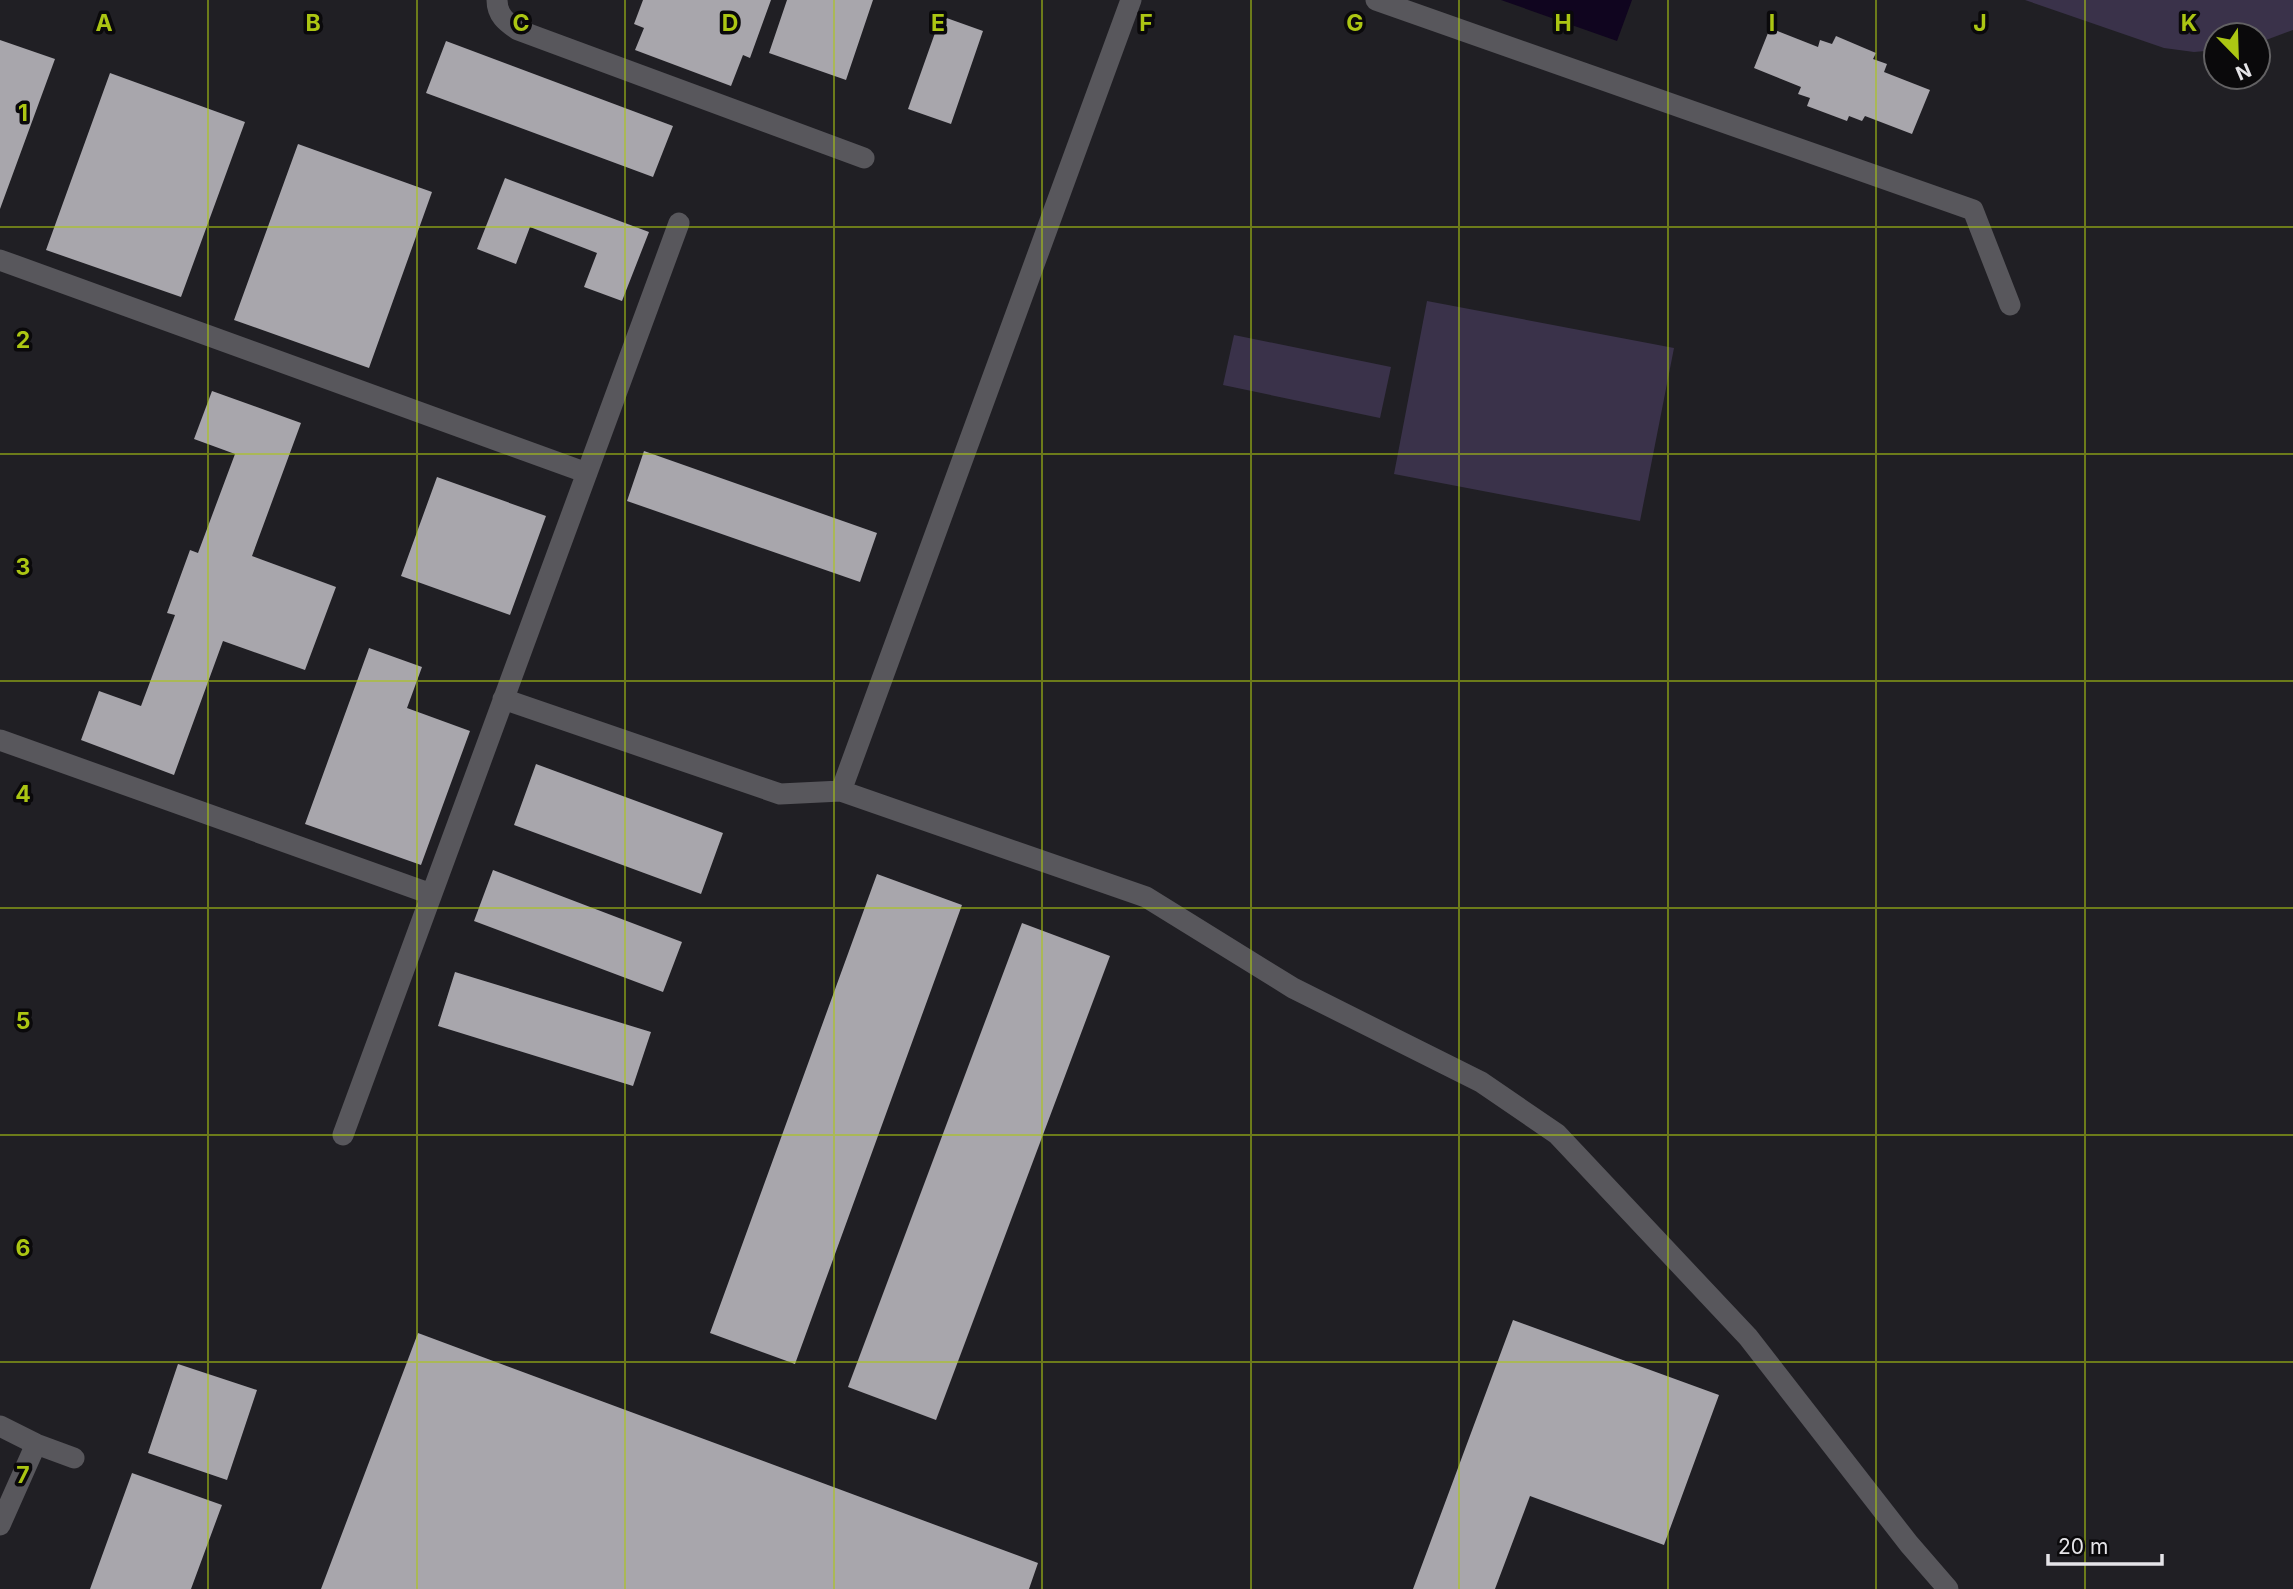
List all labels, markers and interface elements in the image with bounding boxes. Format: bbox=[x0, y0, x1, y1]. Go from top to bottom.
text: A bbox=[95, 9, 113, 37]
text: B bbox=[305, 9, 321, 37]
text: C bbox=[512, 9, 530, 37]
text: D bbox=[722, 9, 738, 37]
text: E bbox=[931, 9, 945, 37]
text: F bbox=[1139, 9, 1153, 37]
text: G bbox=[1346, 9, 1364, 37]
text: H bbox=[1554, 9, 1572, 37]
text: I bbox=[1769, 9, 1775, 37]
text: J bbox=[1973, 9, 1987, 37]
text: K bbox=[2181, 9, 2197, 37]
north arrow bbox=[2202, 21, 2272, 91]
text: N bbox=[2232, 58, 2255, 85]
text: 1 bbox=[18, 99, 28, 127]
text: 2 bbox=[16, 326, 30, 354]
text: 3 bbox=[16, 553, 30, 581]
text: 4 bbox=[15, 780, 31, 808]
text: 5 bbox=[16, 1007, 30, 1035]
text: 6 bbox=[16, 1234, 30, 1262]
text: 7 bbox=[16, 1461, 30, 1489]
scale bar bbox=[2048, 1522, 2162, 1566]
text: 20 m bbox=[2058, 1534, 2108, 1559]

